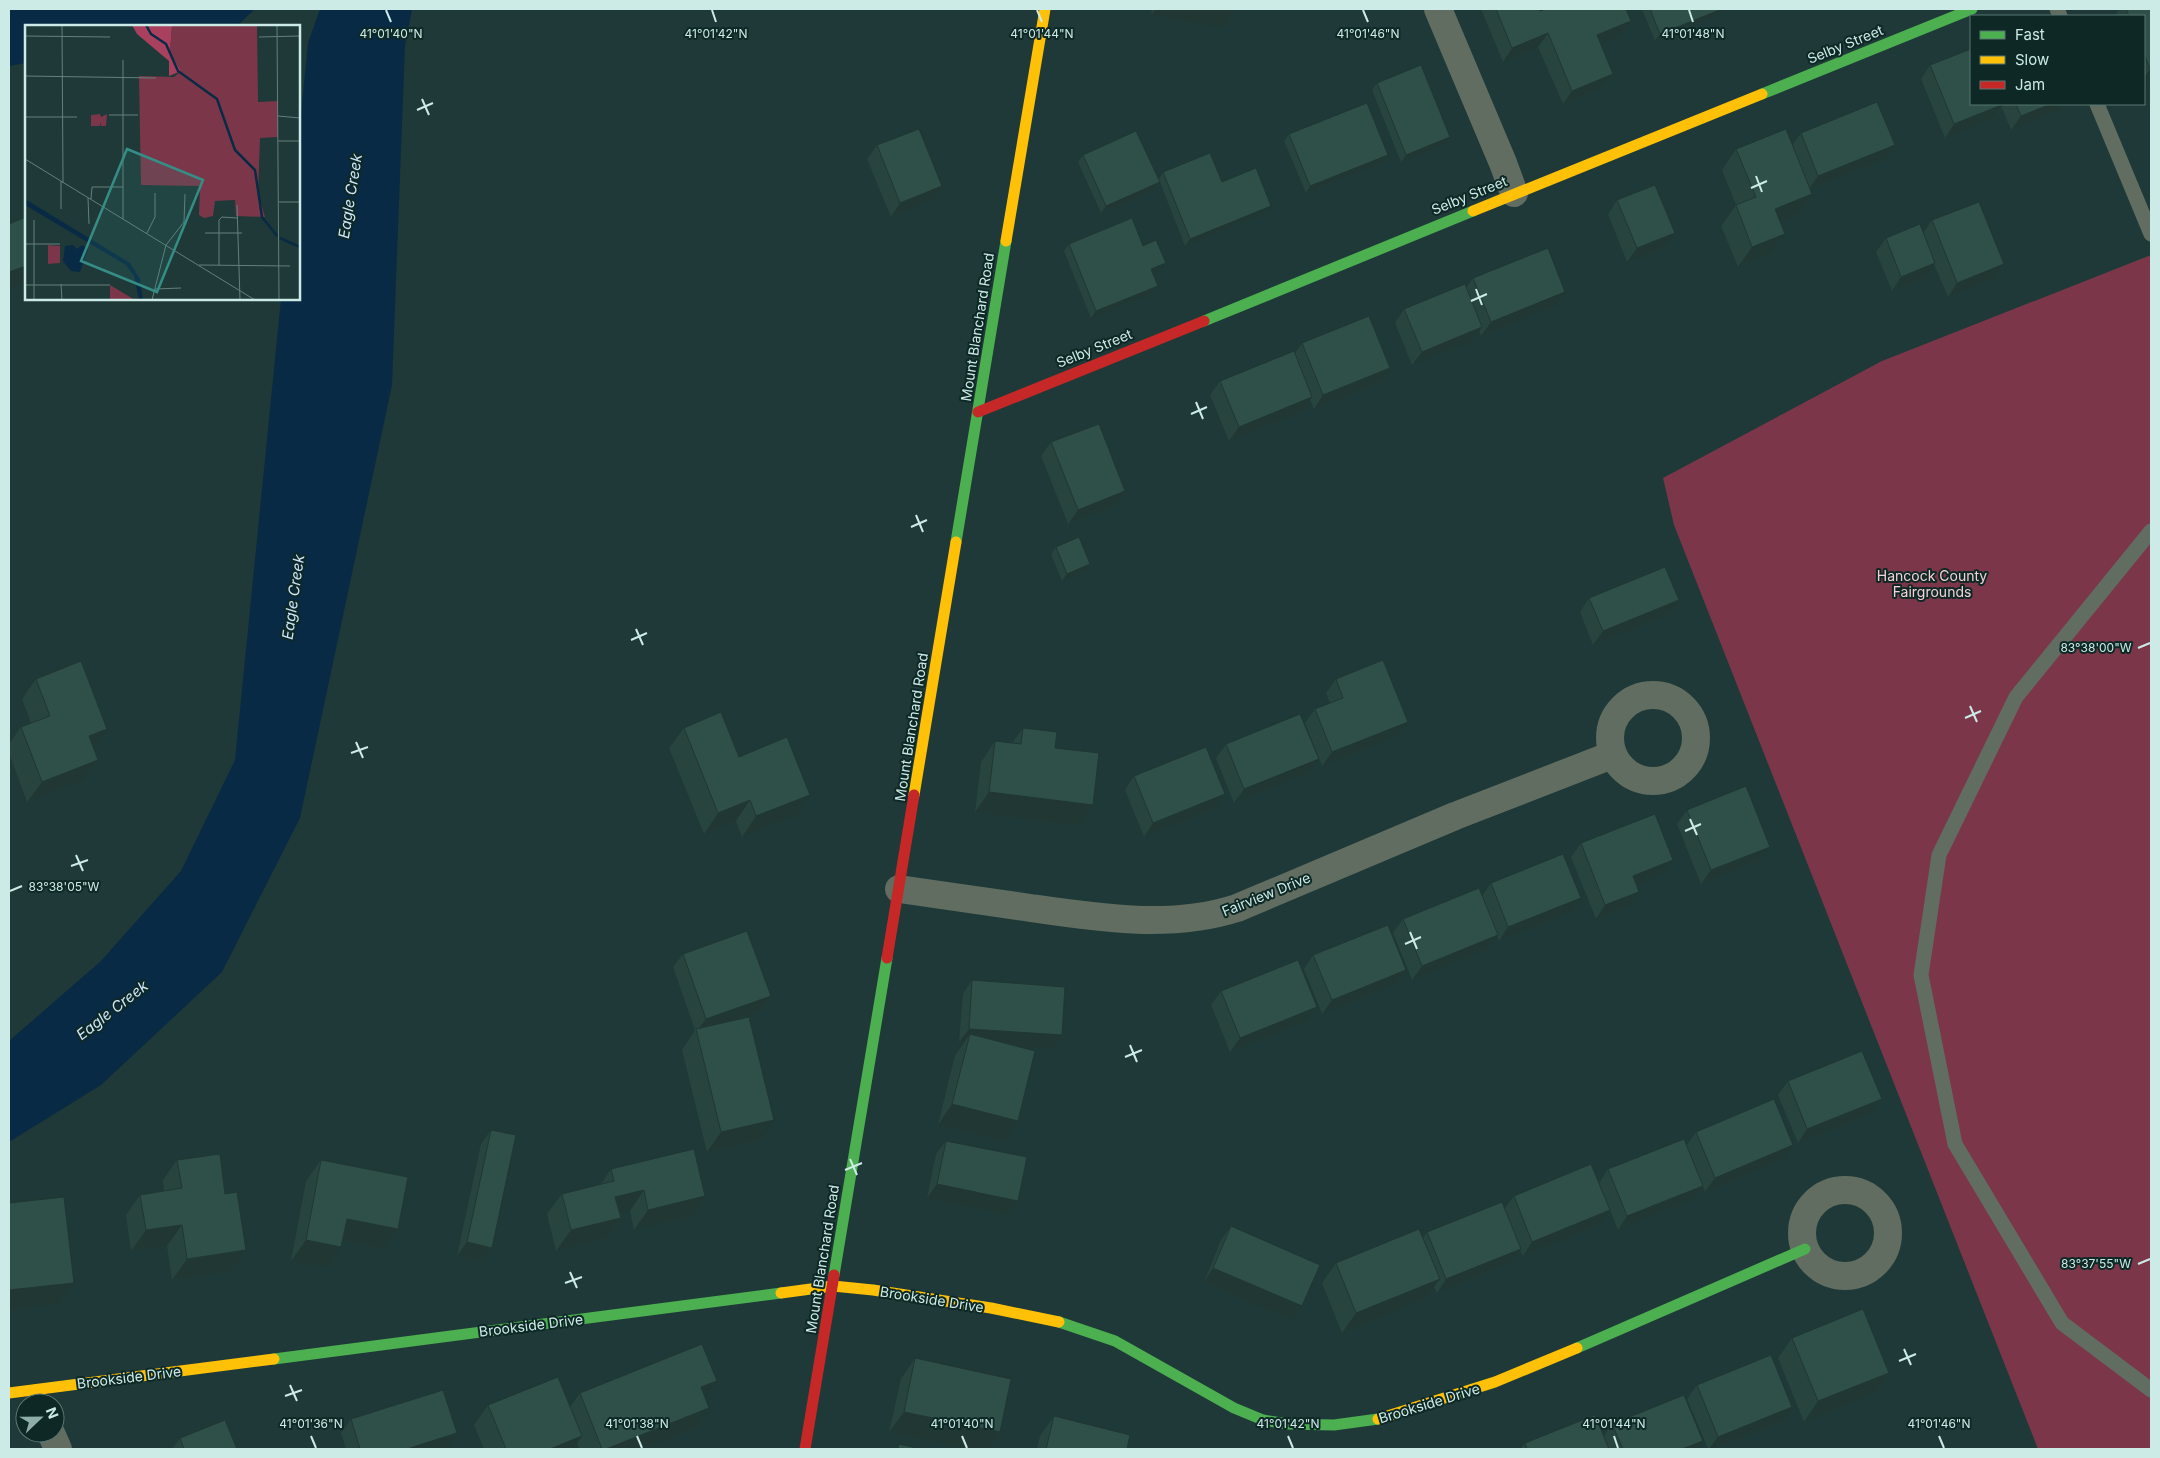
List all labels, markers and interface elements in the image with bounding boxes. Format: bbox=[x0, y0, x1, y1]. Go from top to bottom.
legend bbox=[1970, 15, 2145, 105]
street label: Selby Street bbox=[1805, 21, 1886, 67]
inset map bbox=[25, 25, 300, 300]
text: Fast bbox=[2015, 25, 2045, 44]
text: 41°01'40"N bbox=[359, 26, 423, 41]
text: 41°01'42"N bbox=[685, 26, 747, 41]
text: 41°01'44"N bbox=[1010, 26, 1074, 41]
text: 41°01'46"N bbox=[1337, 26, 1400, 41]
text: 41°01'48"N bbox=[1662, 26, 1724, 41]
text: Slow bbox=[2015, 50, 2049, 69]
text: Jam bbox=[2015, 75, 2045, 94]
water label: Eagle Creek bbox=[334, 151, 366, 240]
street label: Selby Street bbox=[1429, 172, 1510, 218]
street label: Mount Blanchard Road bbox=[957, 251, 997, 403]
street label: Selby Street bbox=[1054, 325, 1135, 371]
water label: Eagle Creek bbox=[278, 552, 308, 641]
park label: Hancock County Fairgrounds bbox=[1877, 567, 1987, 600]
text: 83°38'00"W bbox=[2060, 640, 2132, 655]
street label: Mount Blanchard Road bbox=[891, 651, 931, 803]
street label: Fairview Drive bbox=[1219, 869, 1313, 919]
text: 83°38'05"W bbox=[29, 879, 100, 894]
water label: Eagle Creek bbox=[72, 976, 152, 1044]
street label: Mount Blanchard Road bbox=[802, 1183, 842, 1335]
text: 83°37'55"W bbox=[2061, 1256, 2131, 1271]
street label: Brookside Drive bbox=[879, 1282, 985, 1316]
street label: Brookside Drive bbox=[478, 1310, 584, 1340]
street label: Brookside Drive bbox=[76, 1362, 182, 1392]
street label: Brookside Drive bbox=[1376, 1380, 1482, 1426]
north arrow bbox=[15, 1393, 65, 1443]
text: N bbox=[43, 1405, 62, 1421]
text: 41°01'36"N bbox=[279, 1416, 343, 1431]
text: 41°01'38"N bbox=[605, 1416, 669, 1431]
text: 41°01'40"N bbox=[930, 1416, 994, 1431]
text: 41°01'42"N bbox=[1257, 1416, 1319, 1431]
text: 41°01'44"N bbox=[1582, 1416, 1646, 1431]
text: 41°01'46"N bbox=[1908, 1416, 1971, 1431]

